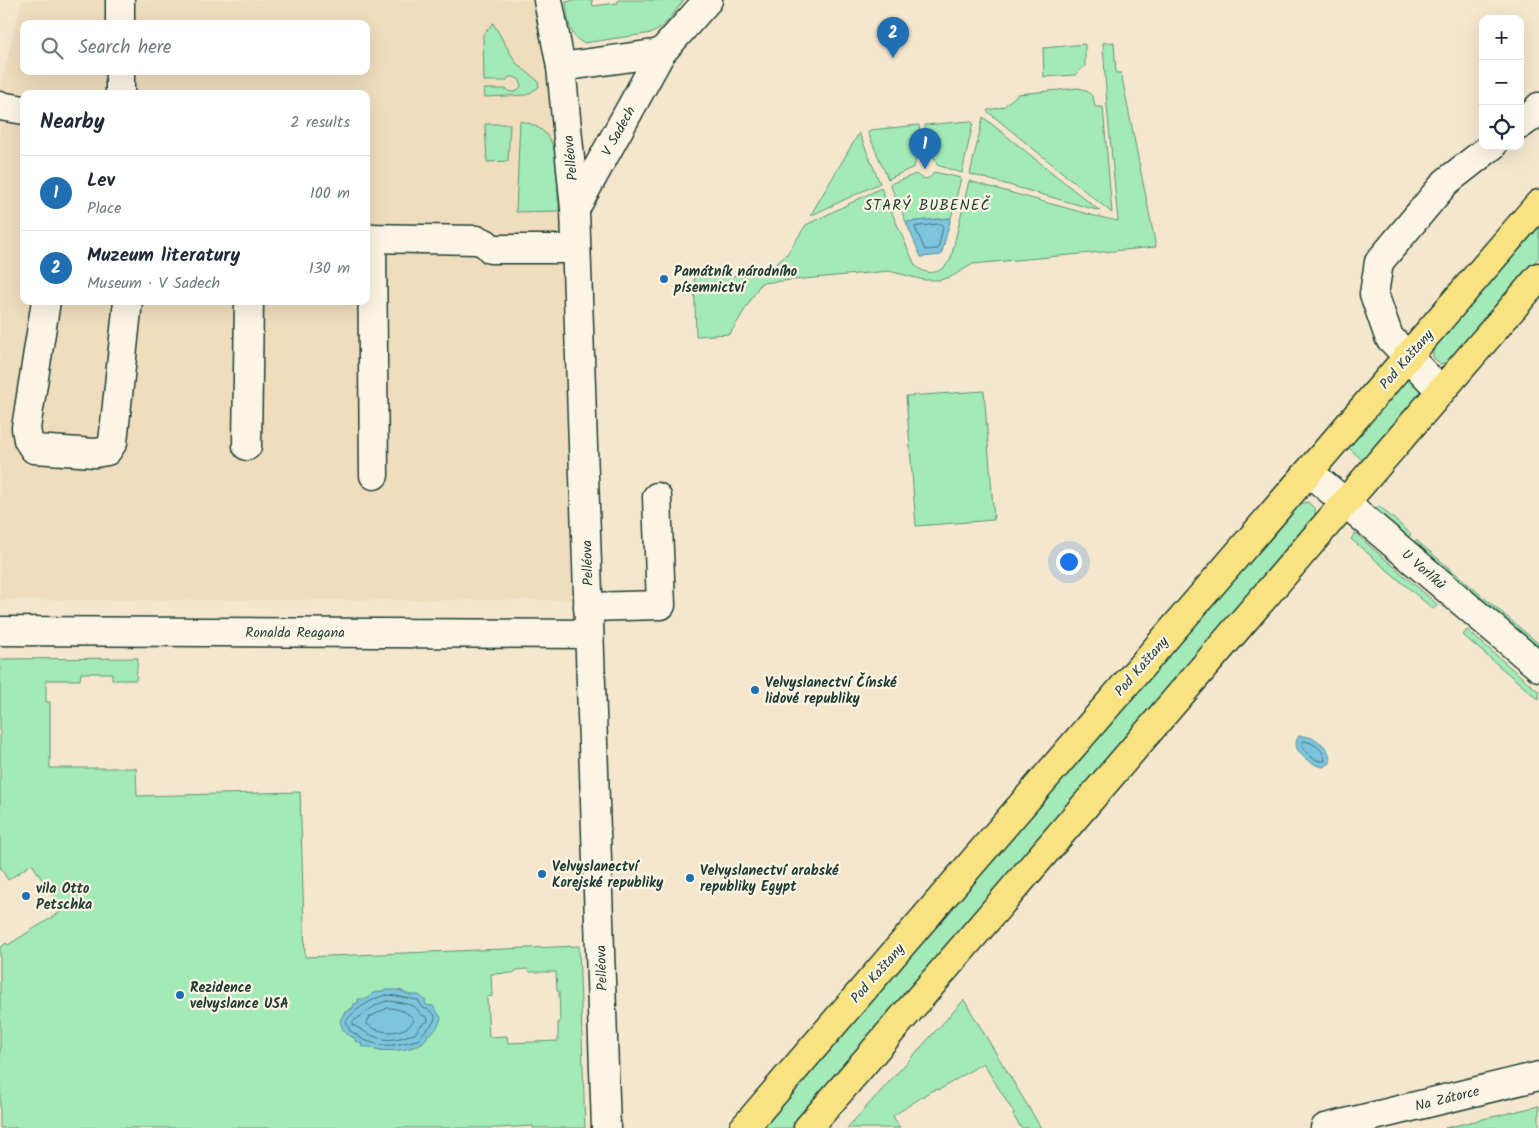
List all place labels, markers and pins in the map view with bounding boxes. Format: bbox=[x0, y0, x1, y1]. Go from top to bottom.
pin: 2 bbox=[877, 17, 909, 58]
pin: 1 bbox=[909, 128, 941, 169]
place label: Památník národního písemnictví bbox=[673, 261, 798, 299]
marker: Památník národního písemnictví bbox=[658, 273, 670, 285]
place label: Velvyslanectví Čínské lidové republiky bbox=[765, 672, 897, 710]
marker: Velvyslanectví Čínské lidové republiky bbox=[749, 684, 761, 696]
place label: Velvyslanectví Korejské republiky bbox=[552, 856, 664, 894]
place label: Velvyslanectví arabské republiky Egypt bbox=[700, 860, 839, 898]
marker: Velvyslanectví Korejské republiky bbox=[536, 868, 548, 880]
marker: Velvyslanectví arabské republiky Egypt bbox=[684, 872, 696, 884]
place label: vila Otto Petschka bbox=[36, 878, 92, 916]
marker: vila Otto Petschka bbox=[20, 890, 32, 902]
place label: Rezidence velvyslance USA bbox=[190, 977, 289, 1015]
marker: Rezidence velvyslance USA bbox=[174, 989, 186, 1001]

